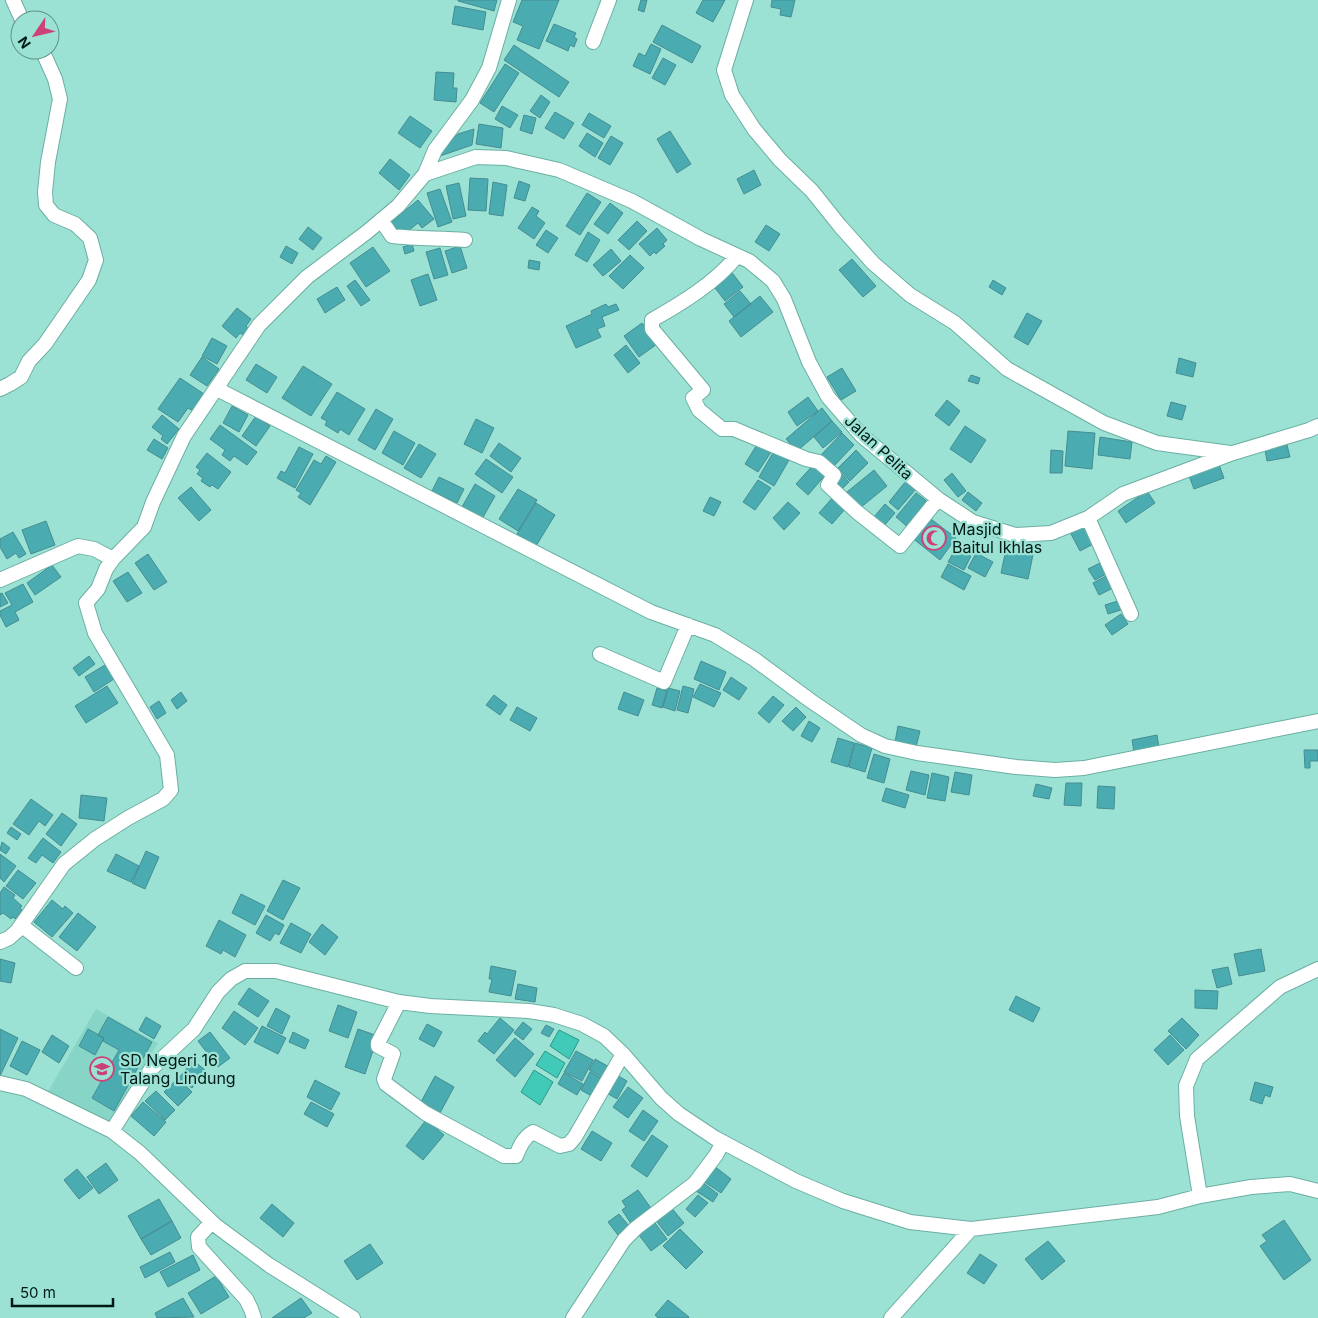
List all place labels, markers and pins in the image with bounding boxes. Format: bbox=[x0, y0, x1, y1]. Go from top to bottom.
place label: Masjid Baitul Ikhlas bbox=[952, 519, 1042, 557]
mosque icon: Masjid Baitul Ikhlas bbox=[921, 525, 947, 551]
place label: SD Negeri 16 Talang Lindung bbox=[120, 1050, 236, 1088]
school or university icon: SD Negeri 16 Talang Lindung bbox=[89, 1056, 115, 1082]

